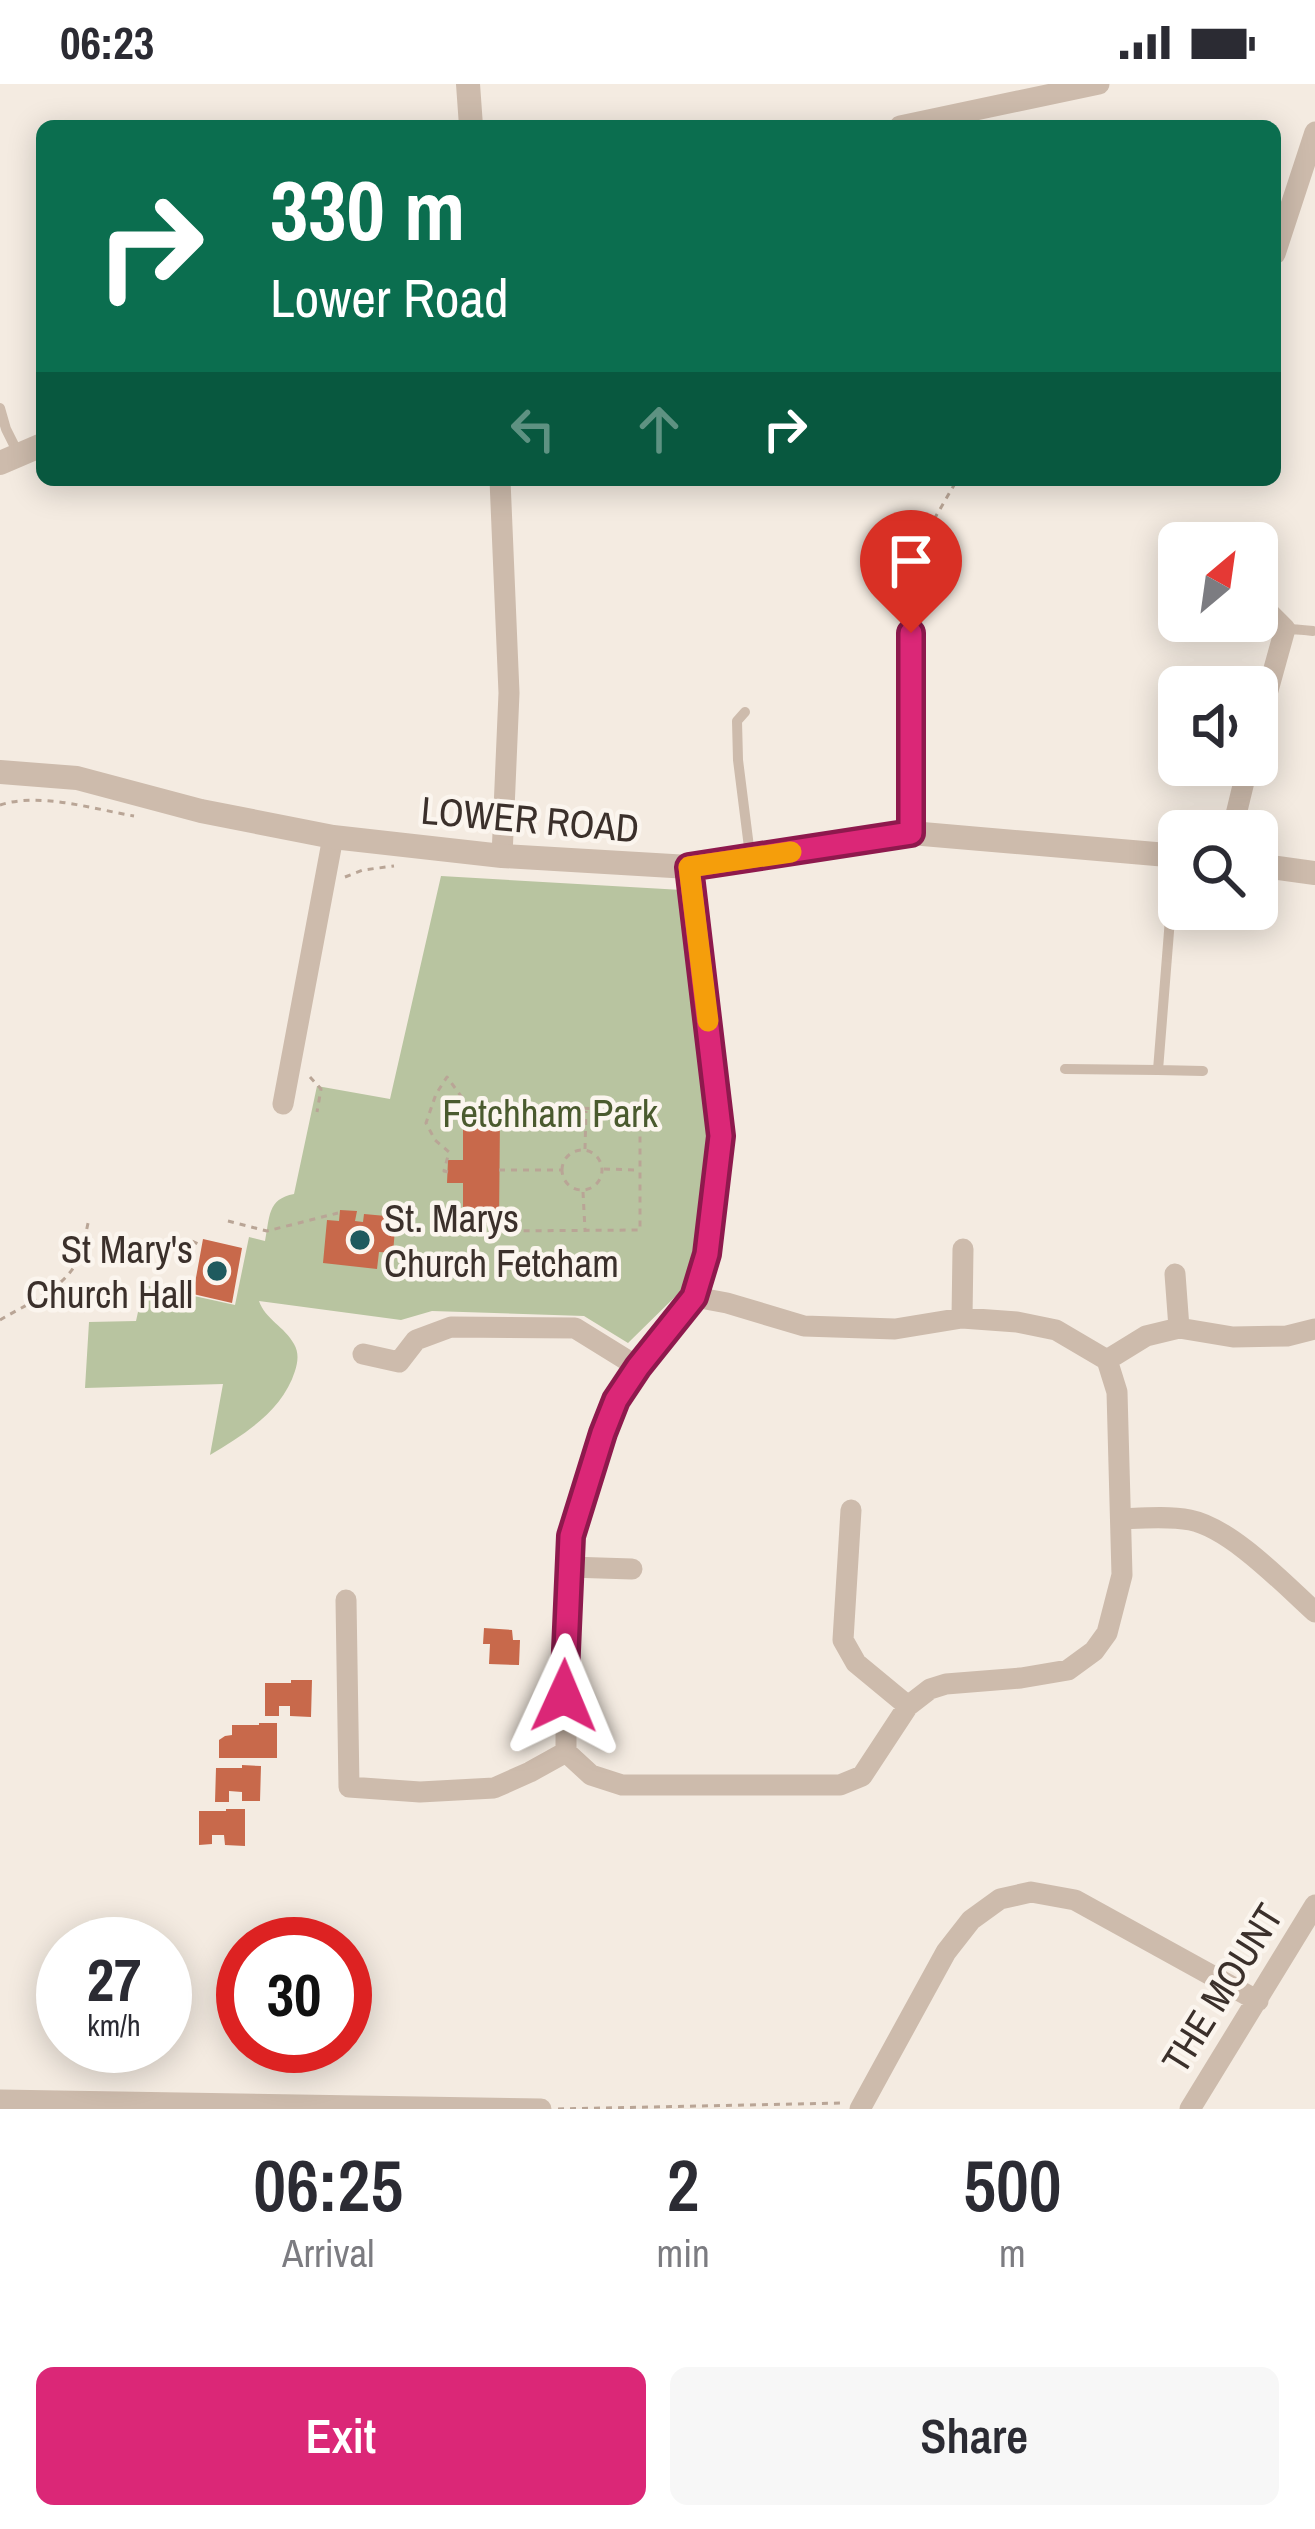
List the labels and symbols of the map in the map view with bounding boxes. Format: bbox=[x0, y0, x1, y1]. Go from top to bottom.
pin bbox=[860, 510, 962, 633]
north arrow bbox=[1158, 522, 1278, 642]
street label: LOWER ROAD bbox=[419, 784, 641, 854]
park label: Fetchham Park bbox=[442, 1087, 659, 1139]
place label: St. Marys Church Fetcham bbox=[384, 1192, 619, 1289]
place label: St Mary's Church Hall bbox=[26, 1223, 193, 1320]
marker: St. Marys Church Fetcham bbox=[347, 1227, 373, 1253]
marker: St Mary's Church Hall bbox=[204, 1258, 230, 1284]
position arrow bbox=[501, 1633, 627, 1759]
street label: THE MOUNT bbox=[1150, 1894, 1294, 2082]
speed limit sign: 30 bbox=[216, 1917, 372, 2073]

